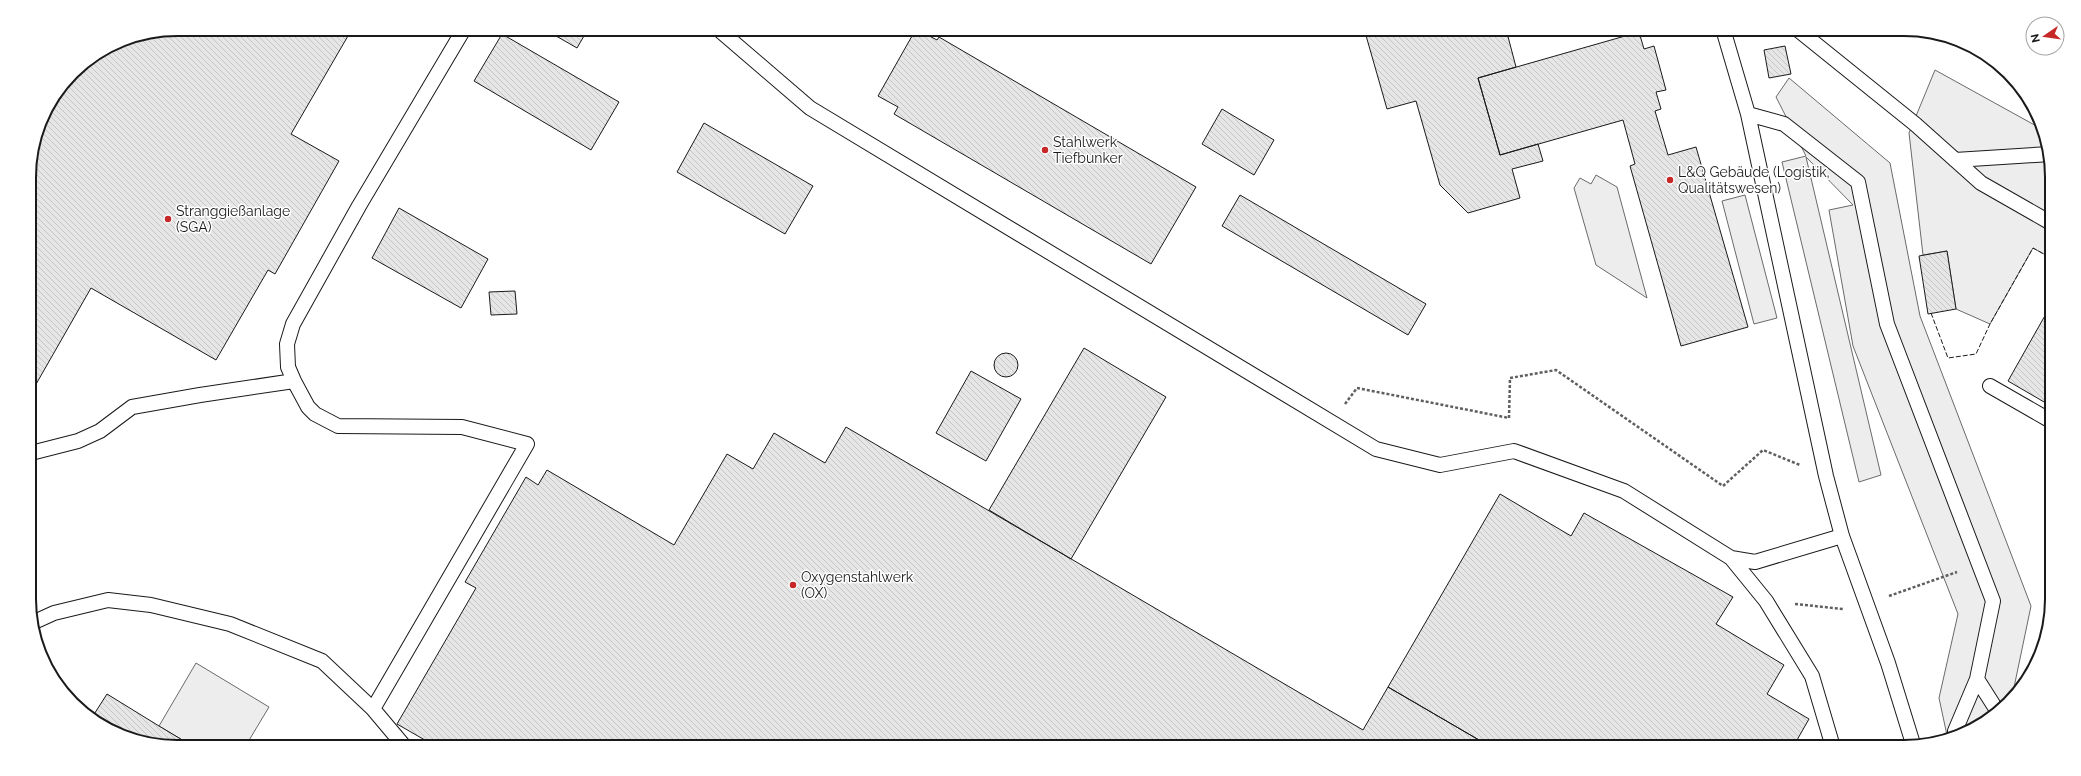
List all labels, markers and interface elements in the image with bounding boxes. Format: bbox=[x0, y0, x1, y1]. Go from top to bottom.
north arrow bbox=[2025, 16, 2065, 56]
text: N bbox=[2028, 33, 2043, 44]
place label: Stahlwerk Tiefbunker bbox=[1053, 134, 1123, 166]
marker: Stahlwerk Tiefbunker bbox=[1040, 145, 1050, 155]
place label: L&Q Gebäude (Logistik, Qualitätswesen) bbox=[1678, 164, 1830, 196]
marker: L&Q Gebäude (Logistik, Qualitätswesen) bbox=[1665, 175, 1675, 185]
place label: Stranggießanlage (SGA) bbox=[176, 203, 290, 235]
marker: Stranggießanlage (SGA) bbox=[163, 214, 173, 224]
place label: Oxygenstahlwerk (OX) bbox=[801, 569, 914, 601]
marker: Oxygenstahlwerk (OX) bbox=[788, 580, 798, 590]

